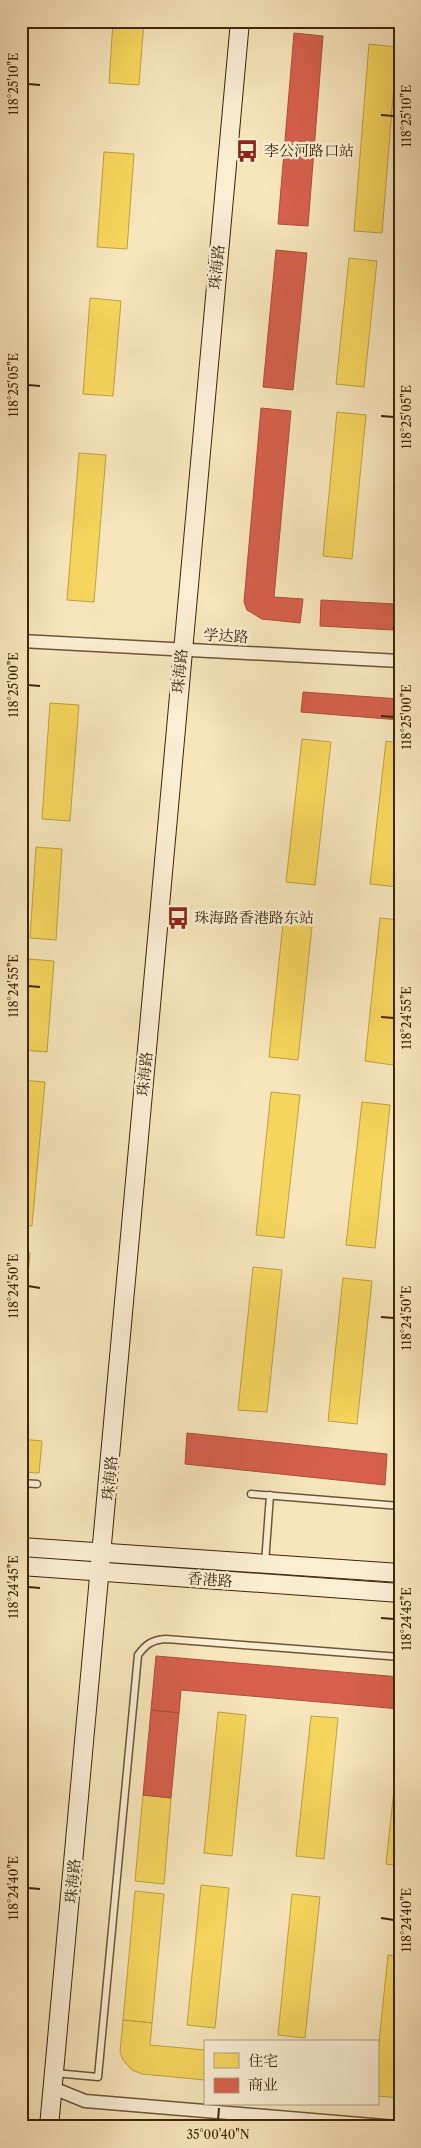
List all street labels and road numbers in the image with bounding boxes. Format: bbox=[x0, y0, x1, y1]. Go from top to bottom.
street label: 珠海路 bbox=[205, 244, 228, 290]
street label: 学达路 bbox=[203, 625, 249, 646]
street label: 珠海路 bbox=[168, 648, 191, 694]
street label: 珠海路 bbox=[133, 1051, 156, 1097]
street label: 珠海路 bbox=[98, 1455, 121, 1501]
street label: 香港路 bbox=[187, 1568, 233, 1591]
street label: 珠海路 bbox=[61, 1858, 84, 1904]

